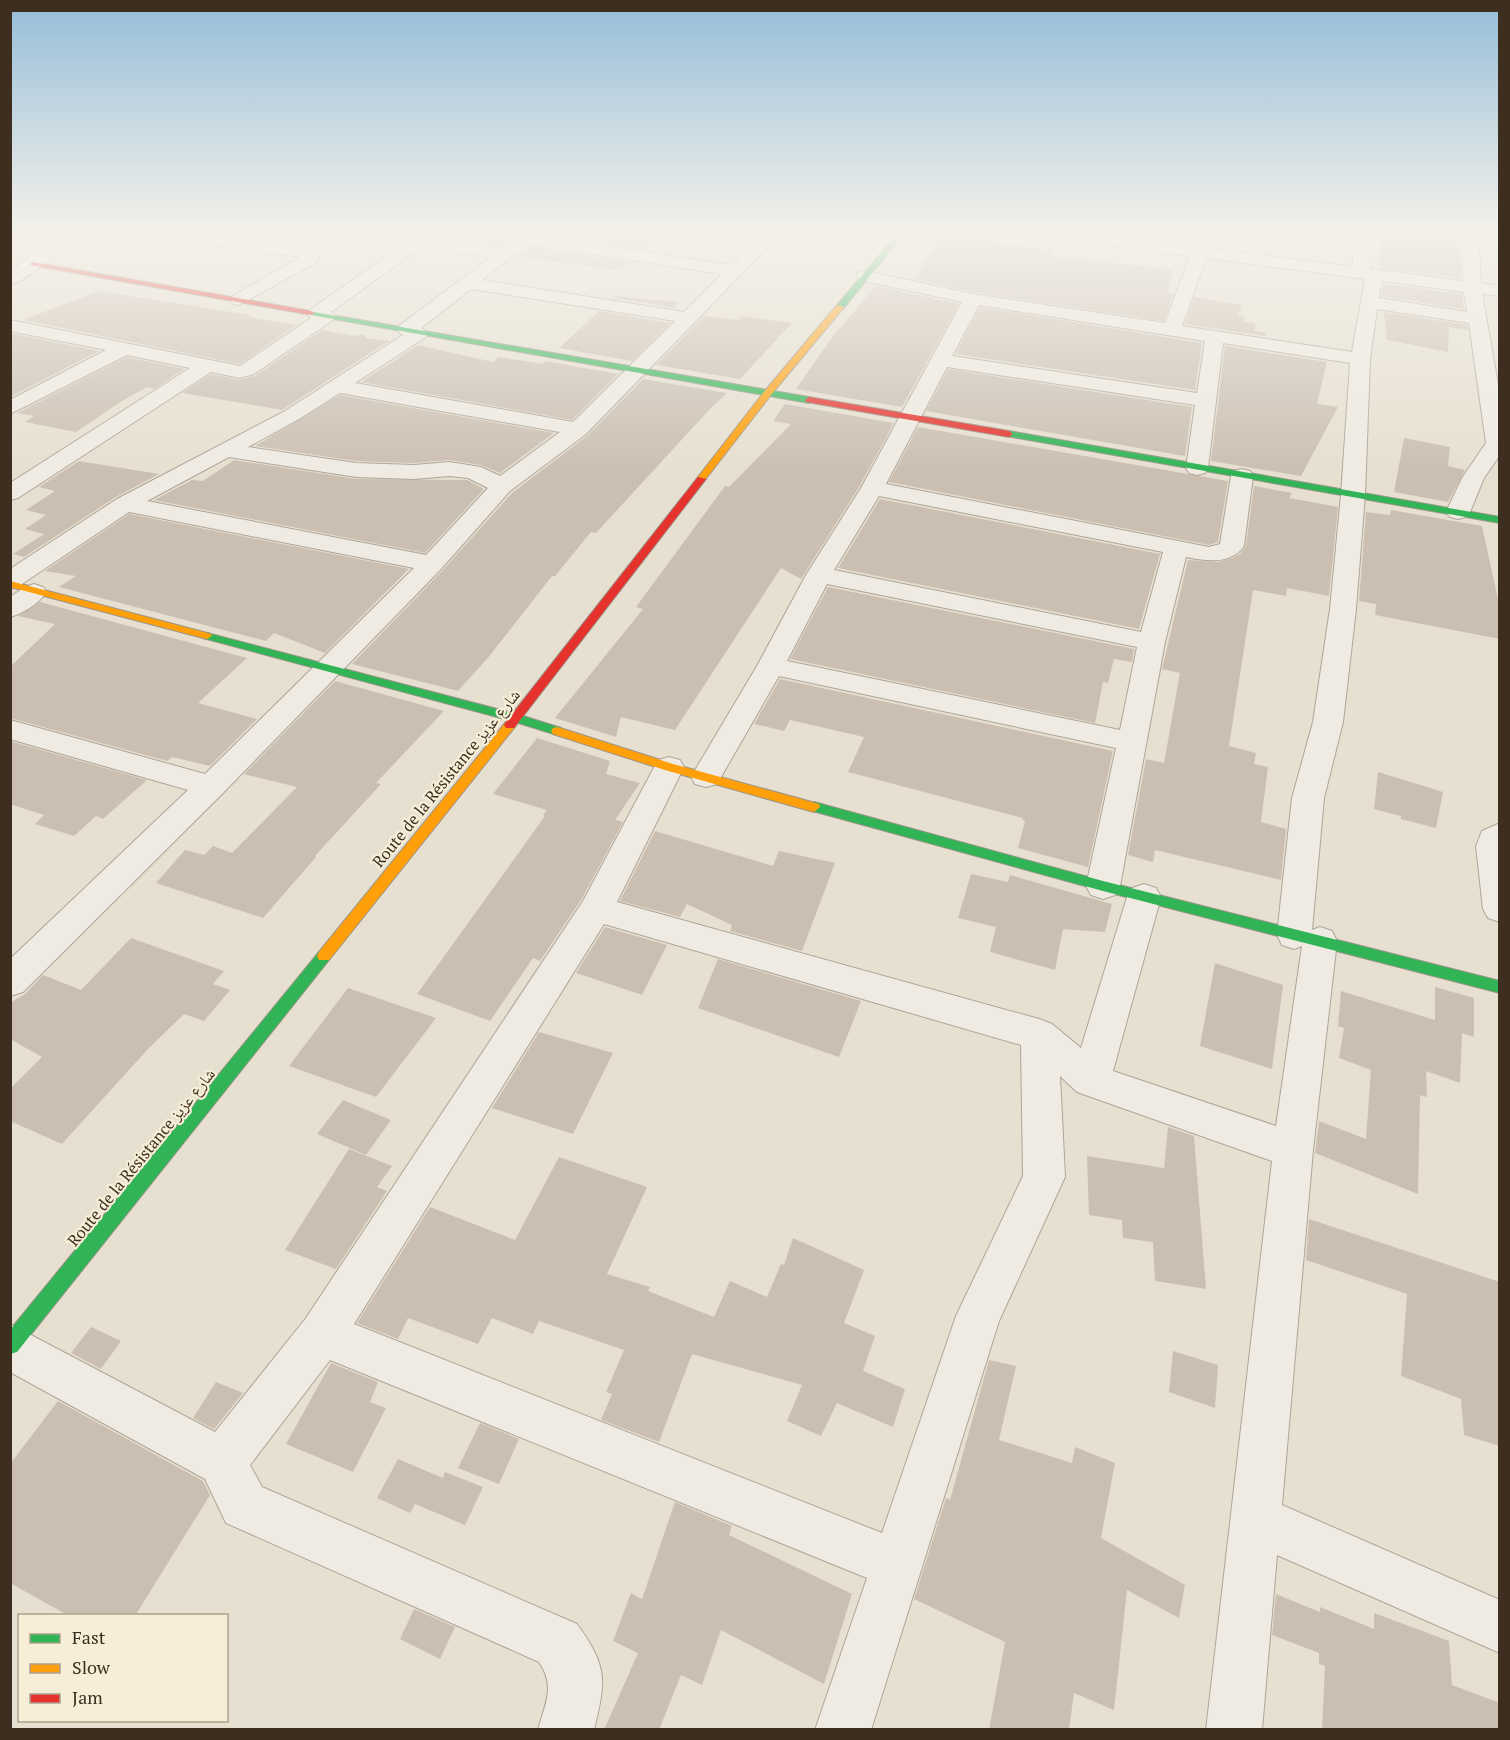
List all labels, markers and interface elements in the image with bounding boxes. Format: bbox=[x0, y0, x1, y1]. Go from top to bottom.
street label: Route de la Résistance شارع عزيز bbox=[367, 684, 525, 872]
street label: Route de la Résistance شارع عزيز bbox=[62, 1063, 220, 1251]
legend bbox=[18, 1614, 228, 1722]
text: Fast bbox=[72, 1625, 106, 1649]
text: Slow bbox=[72, 1655, 111, 1679]
text: Jam bbox=[72, 1685, 103, 1709]

